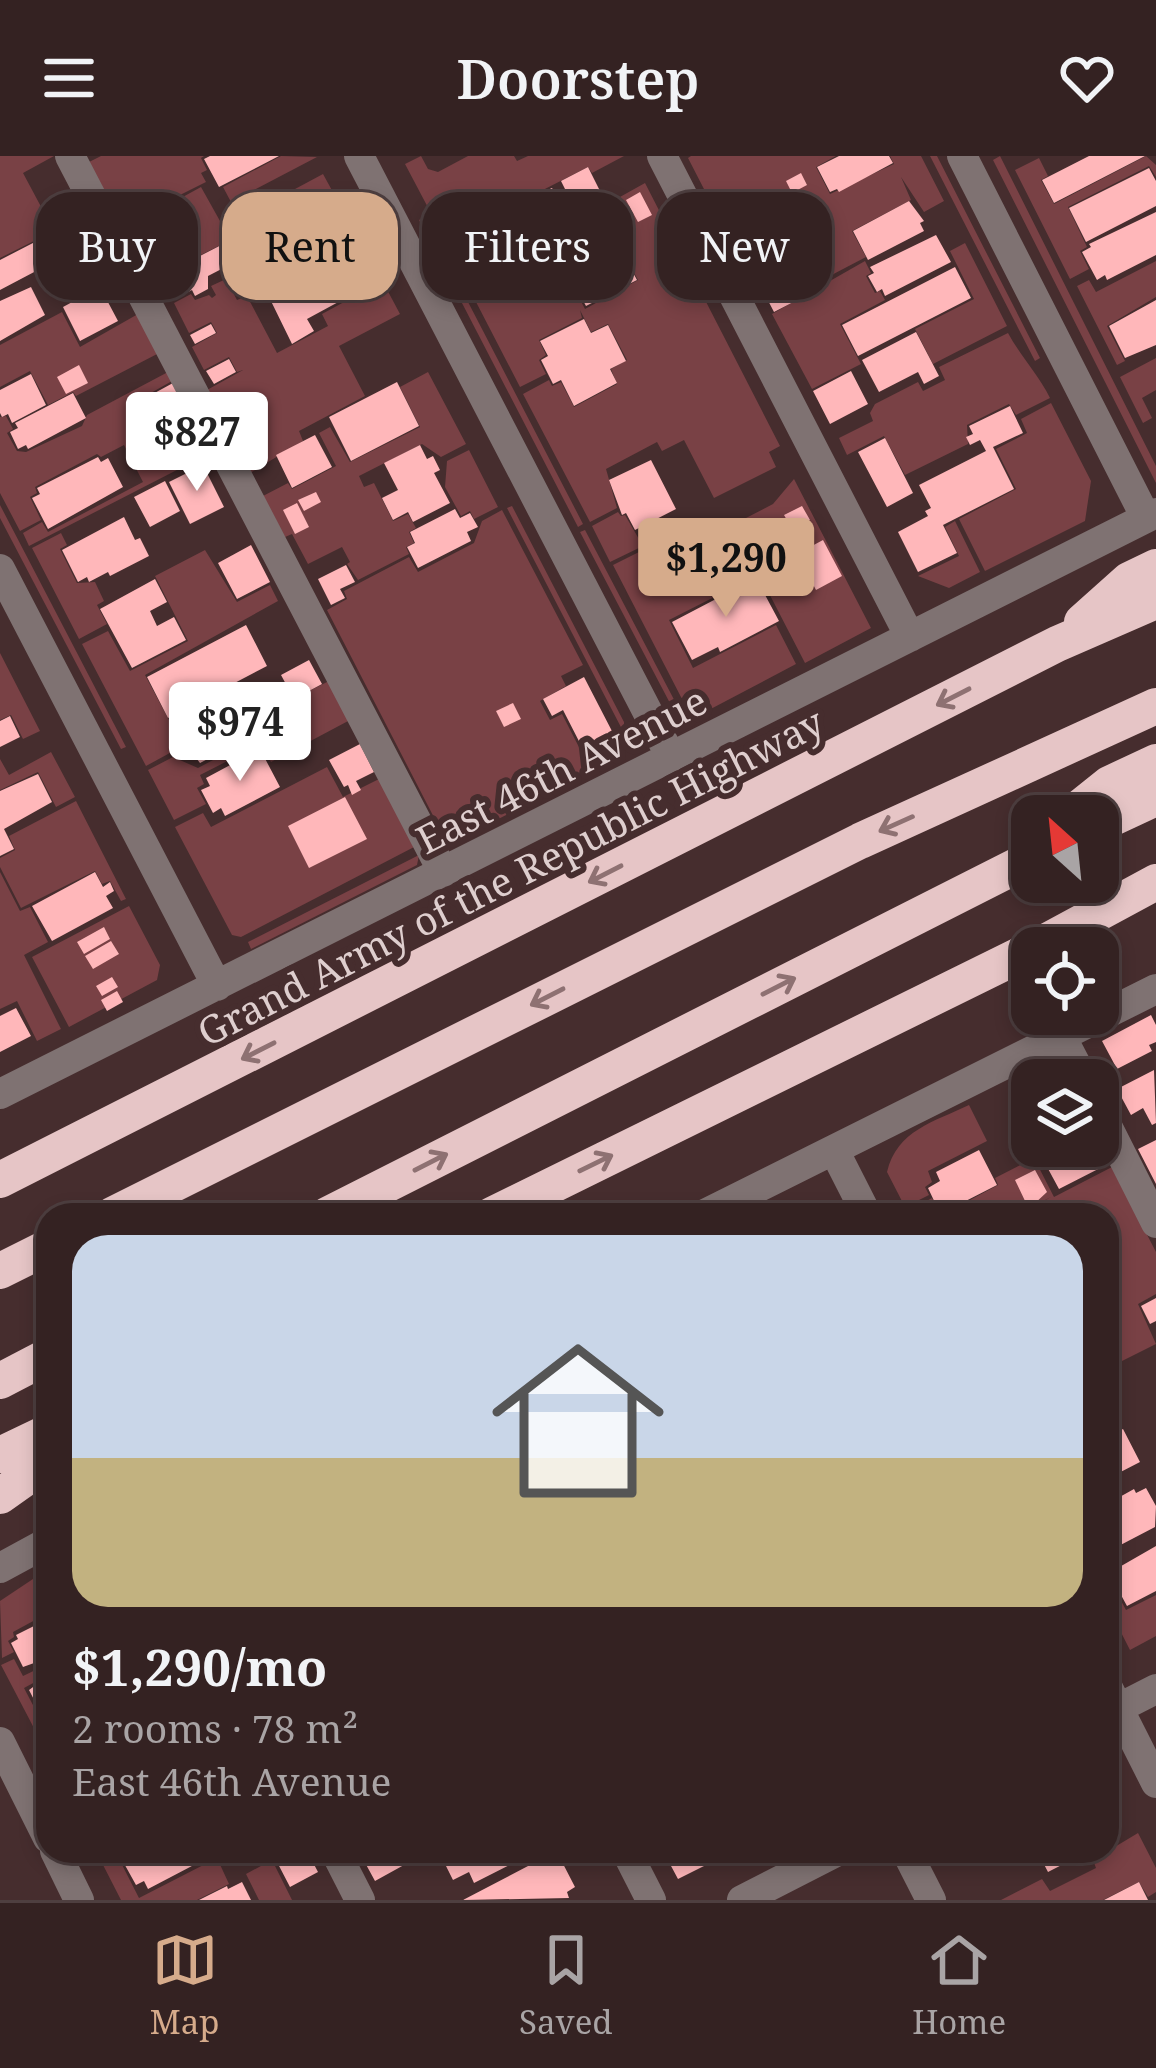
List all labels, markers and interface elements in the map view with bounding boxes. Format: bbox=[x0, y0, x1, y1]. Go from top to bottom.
text: Doorstep bbox=[457, 41, 700, 115]
icon: menu bbox=[36, 45, 102, 111]
icon: heart bbox=[1054, 45, 1120, 111]
chip: Buy bbox=[36, 192, 198, 300]
chip: Rent bbox=[222, 192, 398, 300]
chip: Filters bbox=[422, 192, 633, 300]
chip: New bbox=[657, 192, 832, 300]
pin: $827 bbox=[126, 392, 268, 494]
text: $827 bbox=[153, 404, 241, 457]
pin: $1,290 bbox=[628, 518, 824, 620]
text: $1,290 bbox=[665, 530, 787, 583]
street label: East 46th Avenue bbox=[407, 673, 715, 865]
pin: $974 bbox=[169, 682, 311, 784]
one-way arrow bbox=[936, 687, 971, 710]
street label: Grand Army of the Republic Highway bbox=[188, 694, 833, 1058]
text: $974 bbox=[196, 694, 284, 747]
north arrow bbox=[1011, 795, 1119, 903]
map controls bbox=[1011, 795, 1119, 1167]
one-way arrow bbox=[879, 814, 915, 836]
one-way arrow bbox=[588, 864, 624, 887]
button: locate bbox=[1011, 927, 1119, 1035]
one-way arrow bbox=[760, 973, 796, 996]
one-way arrow bbox=[530, 987, 566, 1009]
one-way arrow bbox=[241, 1041, 276, 1064]
button: layers bbox=[1011, 1059, 1119, 1167]
one-way arrow bbox=[413, 1150, 448, 1173]
one-way arrow bbox=[578, 1151, 614, 1174]
icon: home bbox=[470, 1313, 686, 1529]
text: $1,290/mo bbox=[72, 1631, 327, 1701]
text: 2 rooms · 78 m² bbox=[72, 1701, 358, 1754]
text: East 46th Avenue bbox=[72, 1754, 391, 1807]
tab: Map bbox=[150, 1927, 220, 2044]
tab: Saved bbox=[519, 1927, 613, 2044]
tab: Home bbox=[912, 1927, 1006, 2044]

